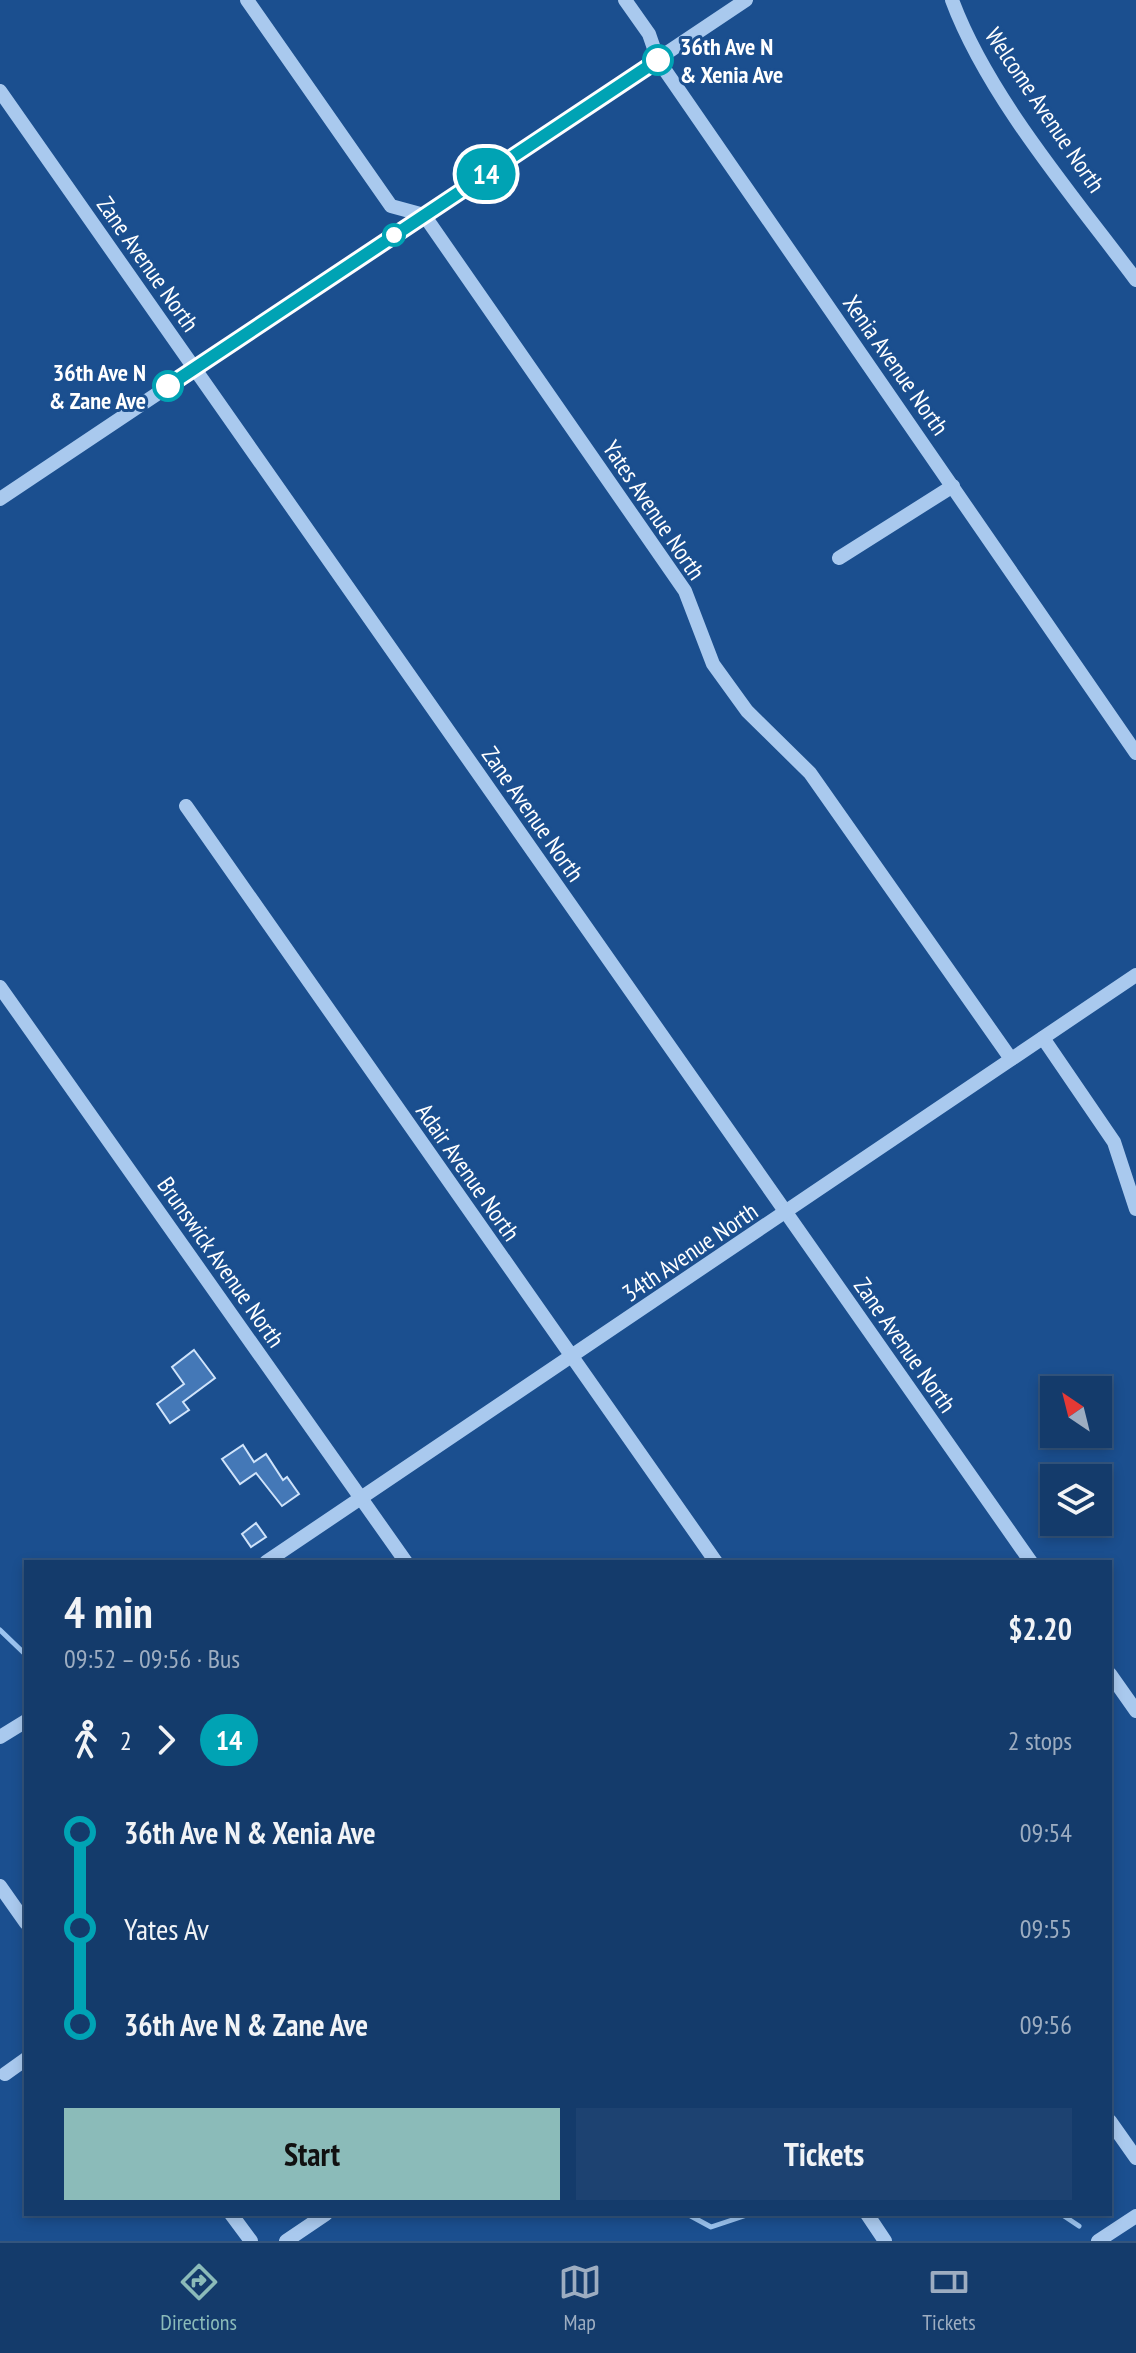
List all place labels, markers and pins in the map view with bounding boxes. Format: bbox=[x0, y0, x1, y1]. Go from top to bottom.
place label: 36th Ave N & Xenia Ave bbox=[680, 31, 783, 90]
marker: 36th Ave N & Xenia Ave bbox=[643, 45, 673, 75]
unlabelled marker bbox=[383, 224, 405, 246]
place label: 36th Ave N & Zane Ave bbox=[49, 357, 146, 416]
marker: 36th Ave N & Zane Ave bbox=[153, 371, 183, 401]

